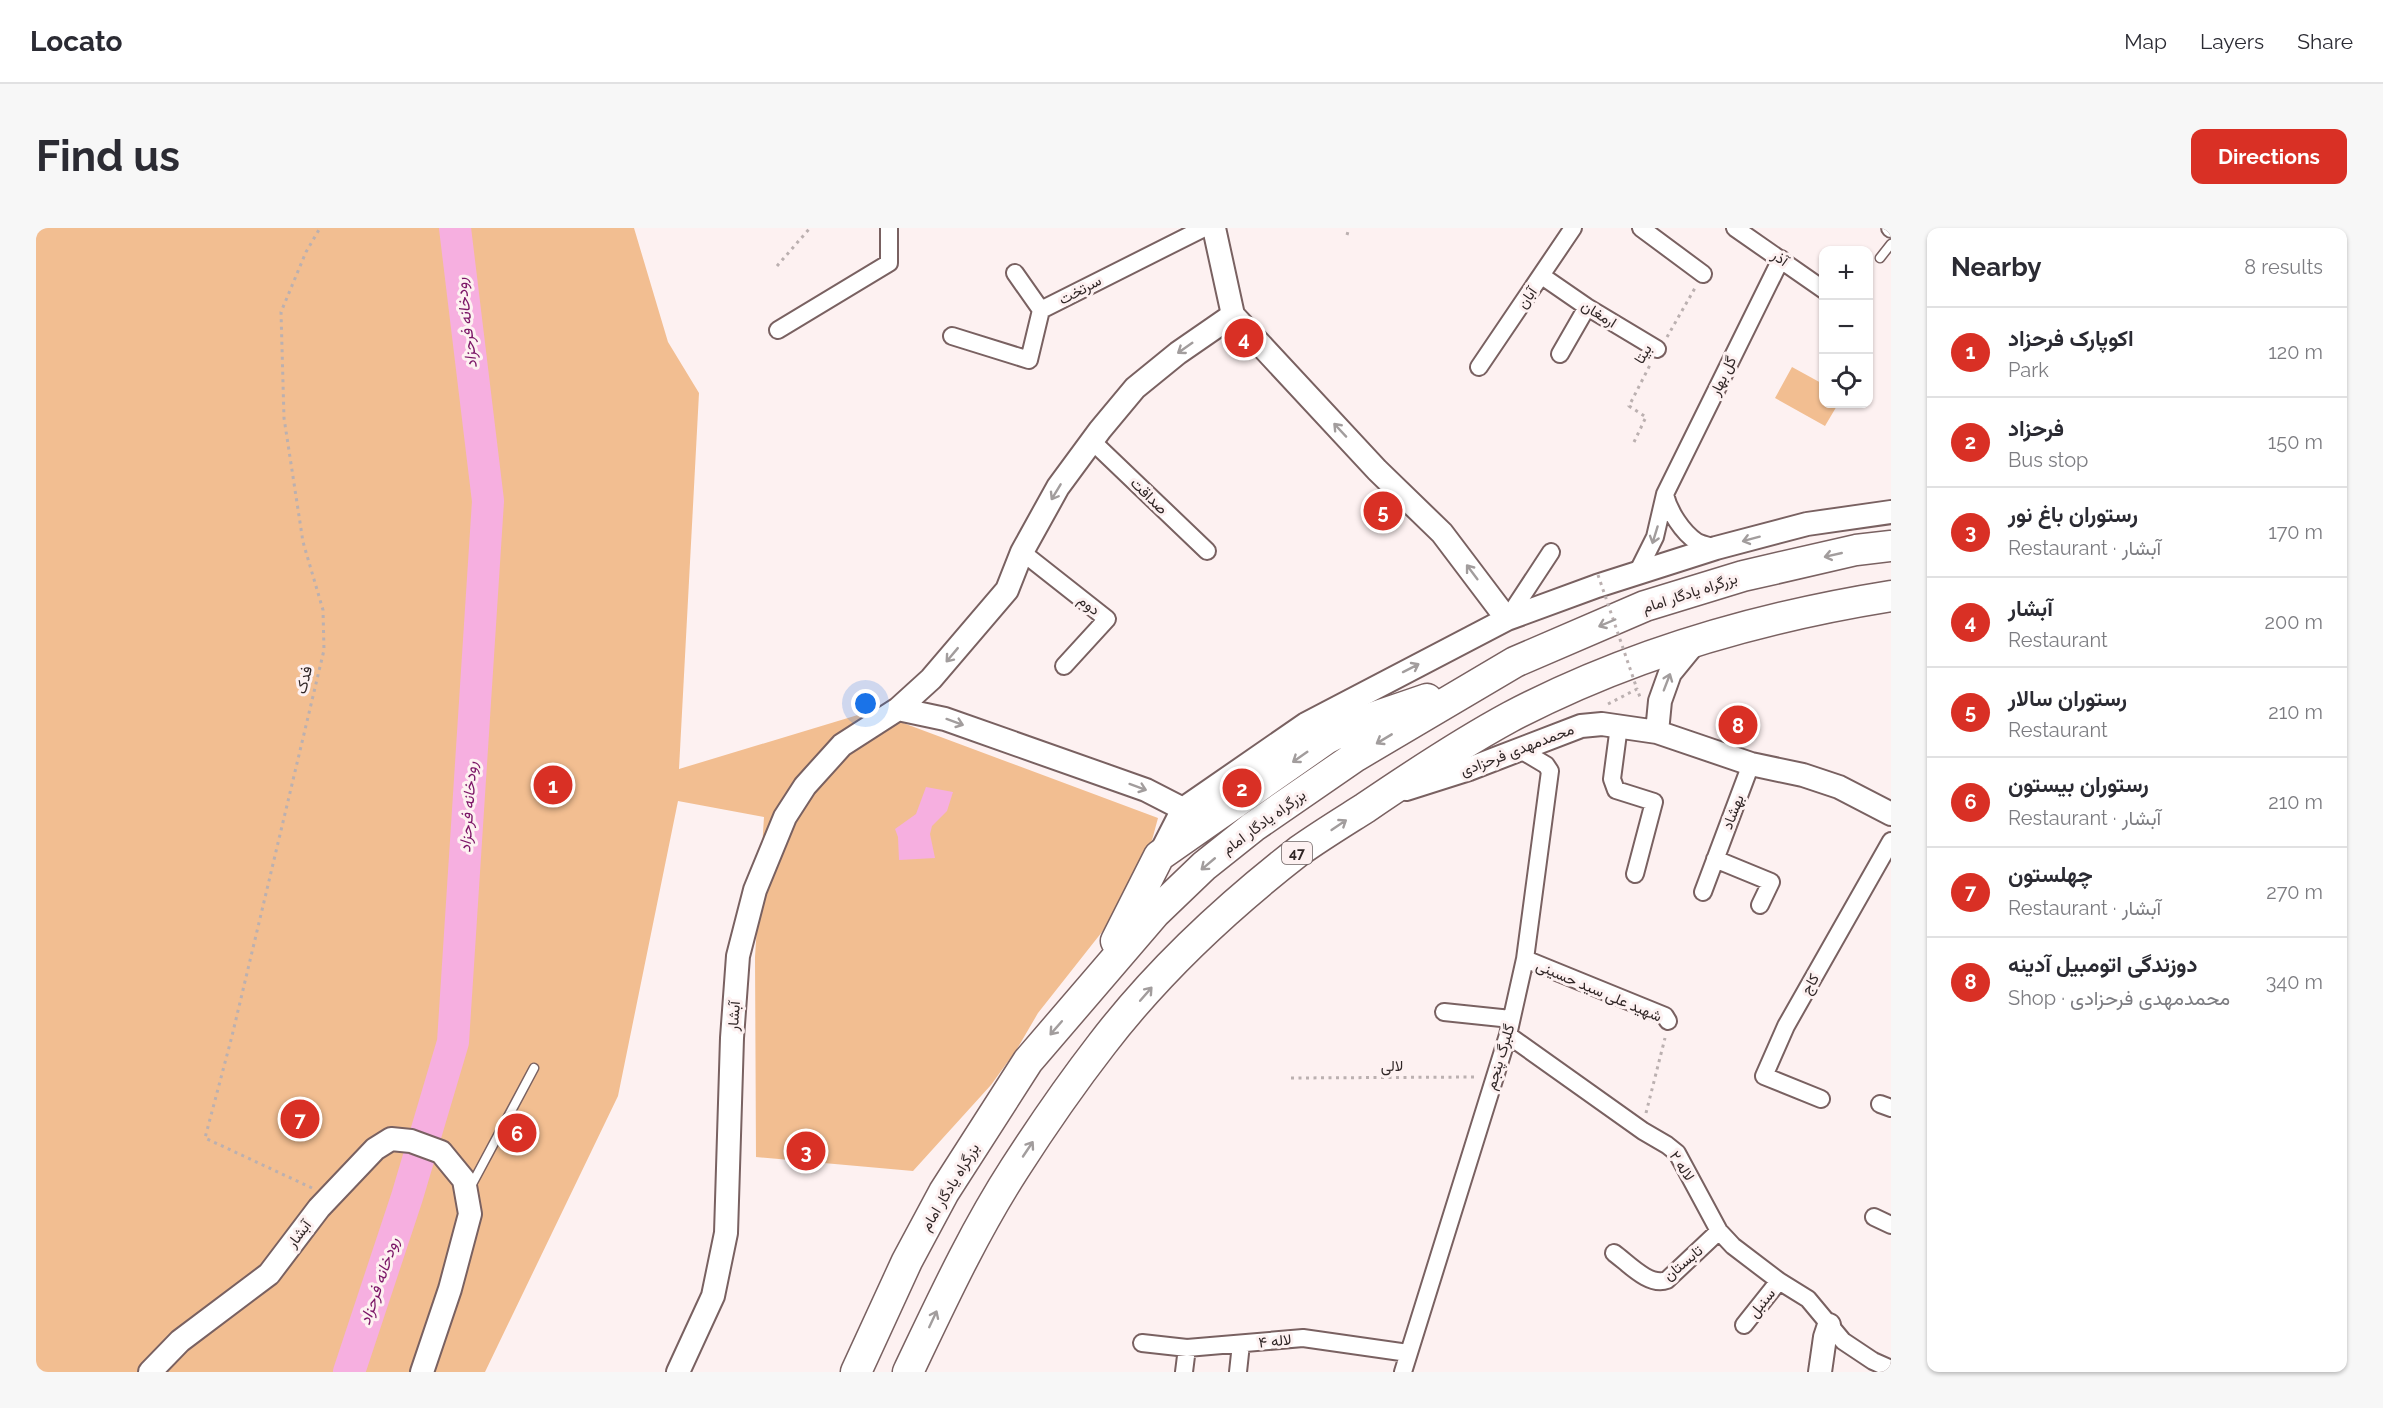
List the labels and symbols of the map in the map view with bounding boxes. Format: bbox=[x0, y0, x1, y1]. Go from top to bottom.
street label: آذر bbox=[1768, 246, 1793, 271]
street label: سرتخت bbox=[1056, 271, 1104, 309]
water label: رودخانه فرحزاد bbox=[451, 276, 482, 369]
street label: آبان bbox=[1513, 283, 1542, 312]
street label: ارمغان bbox=[1578, 296, 1620, 332]
pin: 4 bbox=[1224, 316, 1264, 360]
street label: بیتا bbox=[1630, 341, 1656, 367]
one-way arrow bbox=[1177, 342, 1193, 354]
street label: گل بهار bbox=[1705, 353, 1740, 399]
one-way arrow bbox=[1332, 422, 1347, 437]
street label: صداقت bbox=[1127, 474, 1171, 518]
one-way arrow bbox=[1049, 483, 1061, 500]
pin: 5 bbox=[1364, 488, 1402, 534]
one-way arrow bbox=[1649, 525, 1660, 544]
one-way arrow bbox=[1742, 534, 1761, 545]
one-way arrow bbox=[1824, 550, 1843, 562]
one-way arrow bbox=[1466, 565, 1478, 581]
street label: بزرگراه یادگار امام bbox=[1640, 569, 1740, 618]
street label: دوم bbox=[1074, 591, 1104, 620]
one-way arrow bbox=[1598, 618, 1616, 629]
one-way arrow bbox=[945, 647, 958, 663]
one-way arrow bbox=[1401, 662, 1419, 673]
street label: فدک bbox=[292, 664, 316, 696]
one-way arrow bbox=[1663, 673, 1674, 692]
your location bbox=[851, 689, 880, 718]
pin: 8 bbox=[1718, 702, 1758, 748]
one-way arrow bbox=[945, 718, 963, 729]
street label: محمدمهدی فرحزادی bbox=[1458, 720, 1577, 781]
one-way arrow bbox=[1376, 734, 1393, 746]
one-way arrow bbox=[1293, 751, 1309, 763]
water label: رودخانه فرحزاد bbox=[455, 760, 482, 853]
pin: 1 bbox=[534, 762, 572, 808]
pin: 2 bbox=[1222, 766, 1262, 810]
one-way arrow bbox=[1129, 783, 1147, 794]
street label: بزرگراه یادگار امام bbox=[1219, 786, 1310, 859]
street label: بهشاد bbox=[1718, 792, 1748, 832]
one-way arrow bbox=[1330, 818, 1347, 830]
road number: 47 bbox=[1282, 842, 1312, 864]
one-way arrow bbox=[1201, 857, 1216, 871]
street label: شهید علی سید حسینی bbox=[1533, 956, 1665, 1027]
street label: کاج bbox=[1797, 970, 1825, 998]
one-way arrow bbox=[1139, 986, 1152, 1002]
street label: آبشار bbox=[724, 999, 744, 1032]
one-way arrow bbox=[1050, 1020, 1063, 1036]
street label: گلبرگ پنجم bbox=[1482, 1022, 1520, 1092]
street label: لالی bbox=[1381, 1057, 1403, 1076]
pin: 7 bbox=[280, 1096, 320, 1142]
pin: 6 bbox=[498, 1110, 536, 1156]
pin: 3 bbox=[786, 1128, 826, 1174]
street label: بزرگراه یادگار امام bbox=[917, 1140, 984, 1235]
one-way arrow bbox=[1022, 1141, 1034, 1158]
street label: لاله ۲ bbox=[1666, 1148, 1698, 1184]
street label: آبشار bbox=[282, 1216, 316, 1252]
water label: رودخانه فرحزاد bbox=[355, 1234, 404, 1328]
street label: تابستان bbox=[1660, 1241, 1706, 1285]
street label: سنبل bbox=[1745, 1285, 1779, 1321]
one-way arrow bbox=[927, 1311, 939, 1329]
street label: لاله ۴ bbox=[1258, 1330, 1292, 1352]

